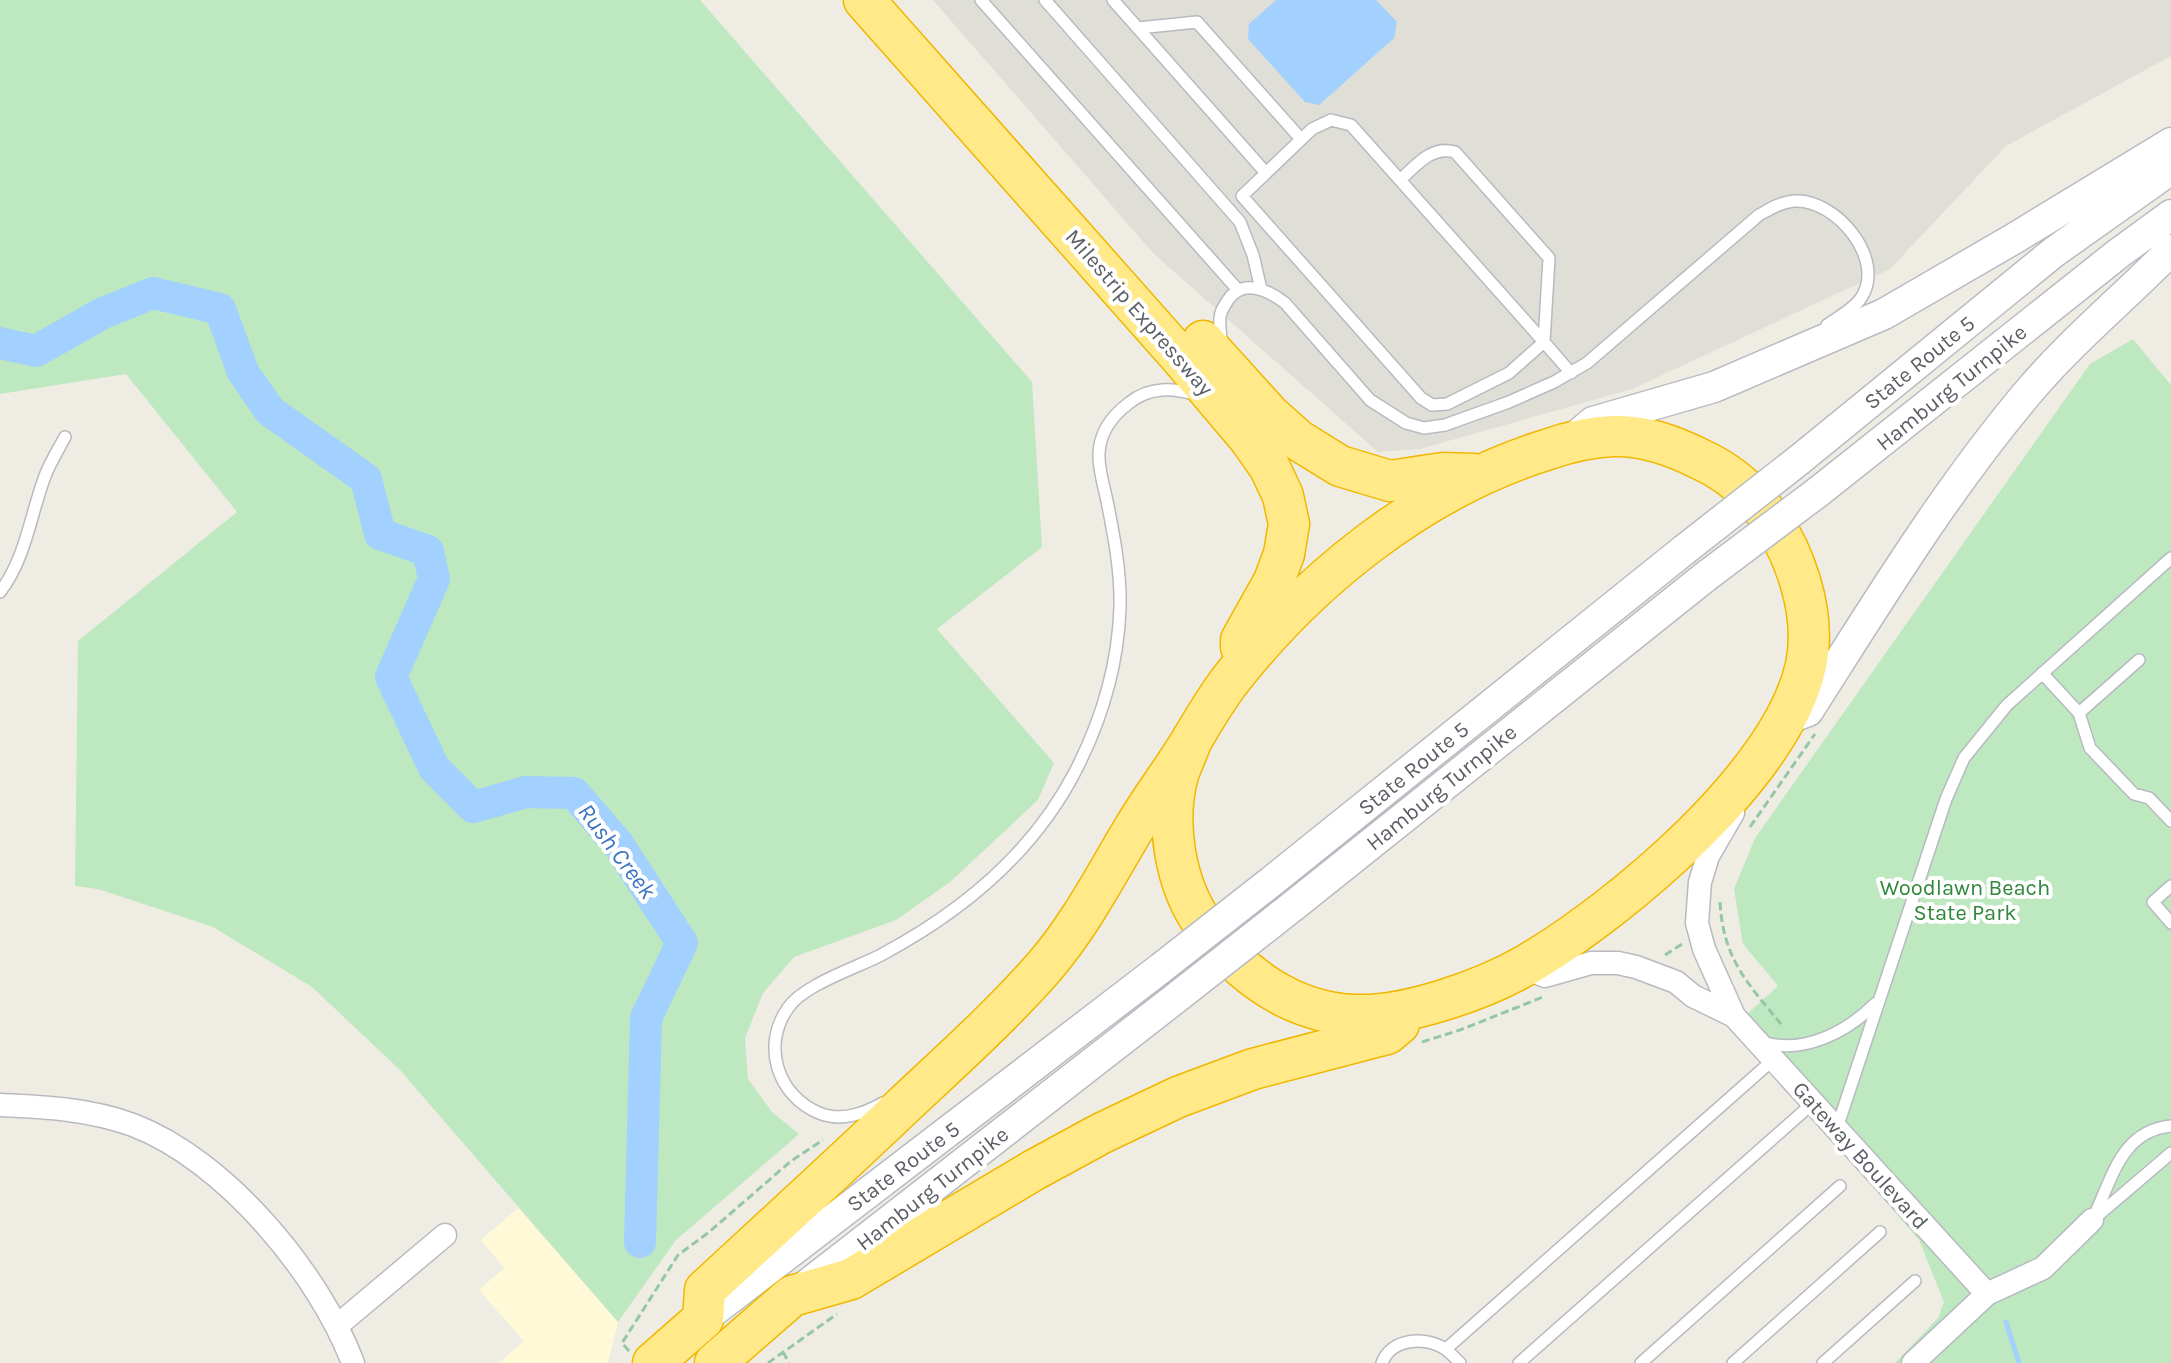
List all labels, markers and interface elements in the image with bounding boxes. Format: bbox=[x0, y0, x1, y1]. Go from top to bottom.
street label: Milestrip Expressway bbox=[1060, 224, 1219, 401]
street label: State Route 5 bbox=[1859, 310, 1980, 415]
street label: Hamburg Turnpike bbox=[1871, 319, 2032, 456]
street label: State Route 5 bbox=[1353, 716, 1474, 821]
street label: Hamburg Turnpike bbox=[1361, 719, 1522, 856]
water label: Rush Creek bbox=[572, 798, 662, 905]
park label: Woodlawn Beach State Park bbox=[1880, 875, 2050, 926]
street label: Gateway Boulevard bbox=[1787, 1076, 1933, 1235]
street label: State Route 5 bbox=[842, 1116, 965, 1218]
street label: Hamburg Turnpike bbox=[851, 1121, 1014, 1256]

